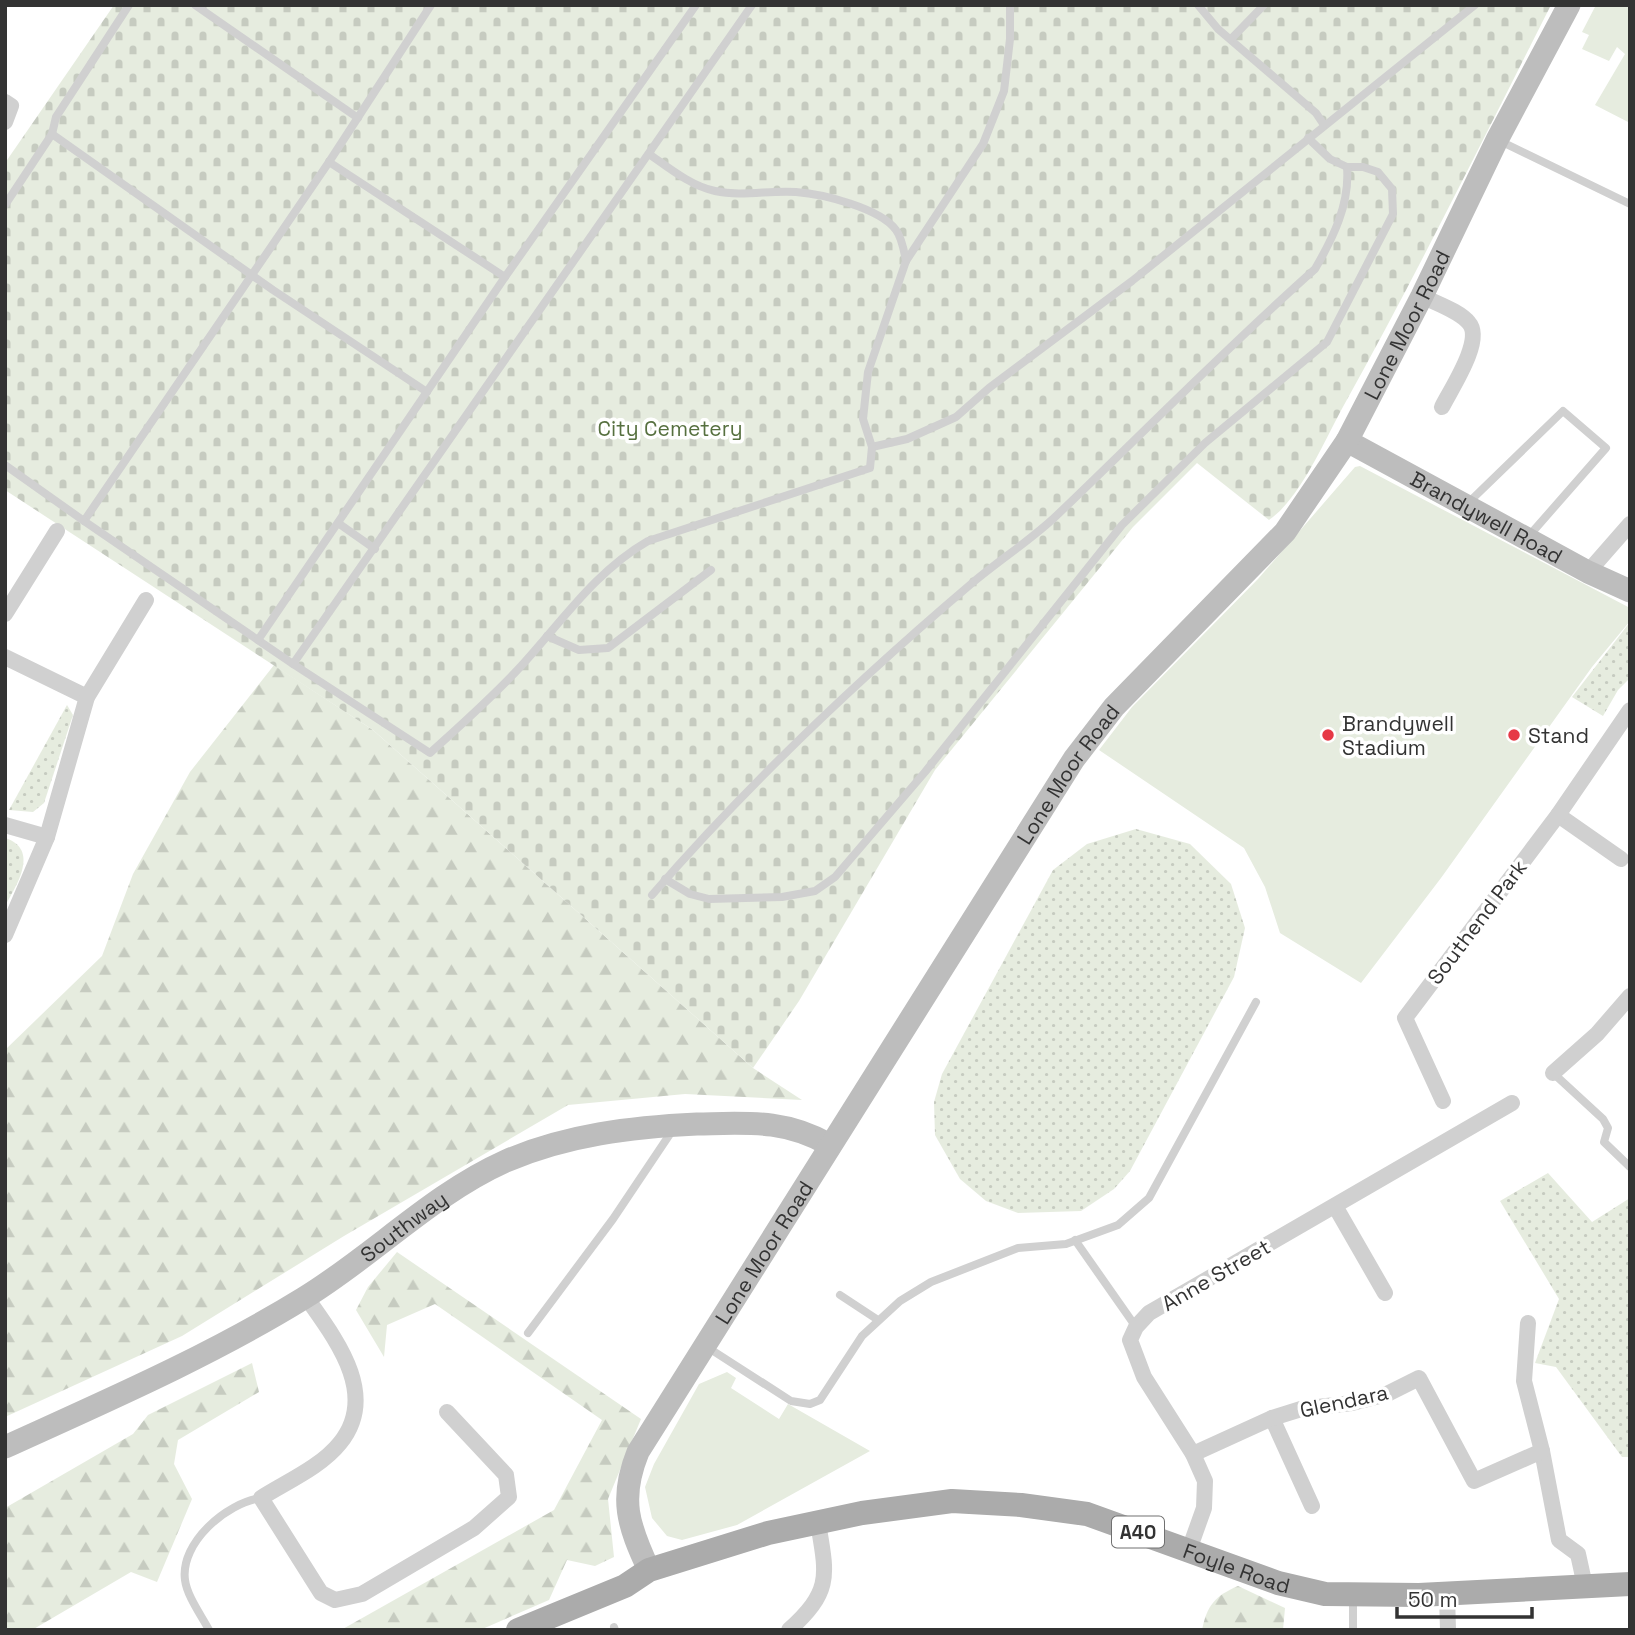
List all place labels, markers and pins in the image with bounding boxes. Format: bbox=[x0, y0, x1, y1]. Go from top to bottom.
place label: Brandywell Stadium bbox=[1342, 710, 1454, 761]
place label: Stand bbox=[1528, 722, 1589, 749]
marker: Brandywell Stadium bbox=[1320, 727, 1336, 743]
marker: Stand bbox=[1506, 727, 1522, 743]

